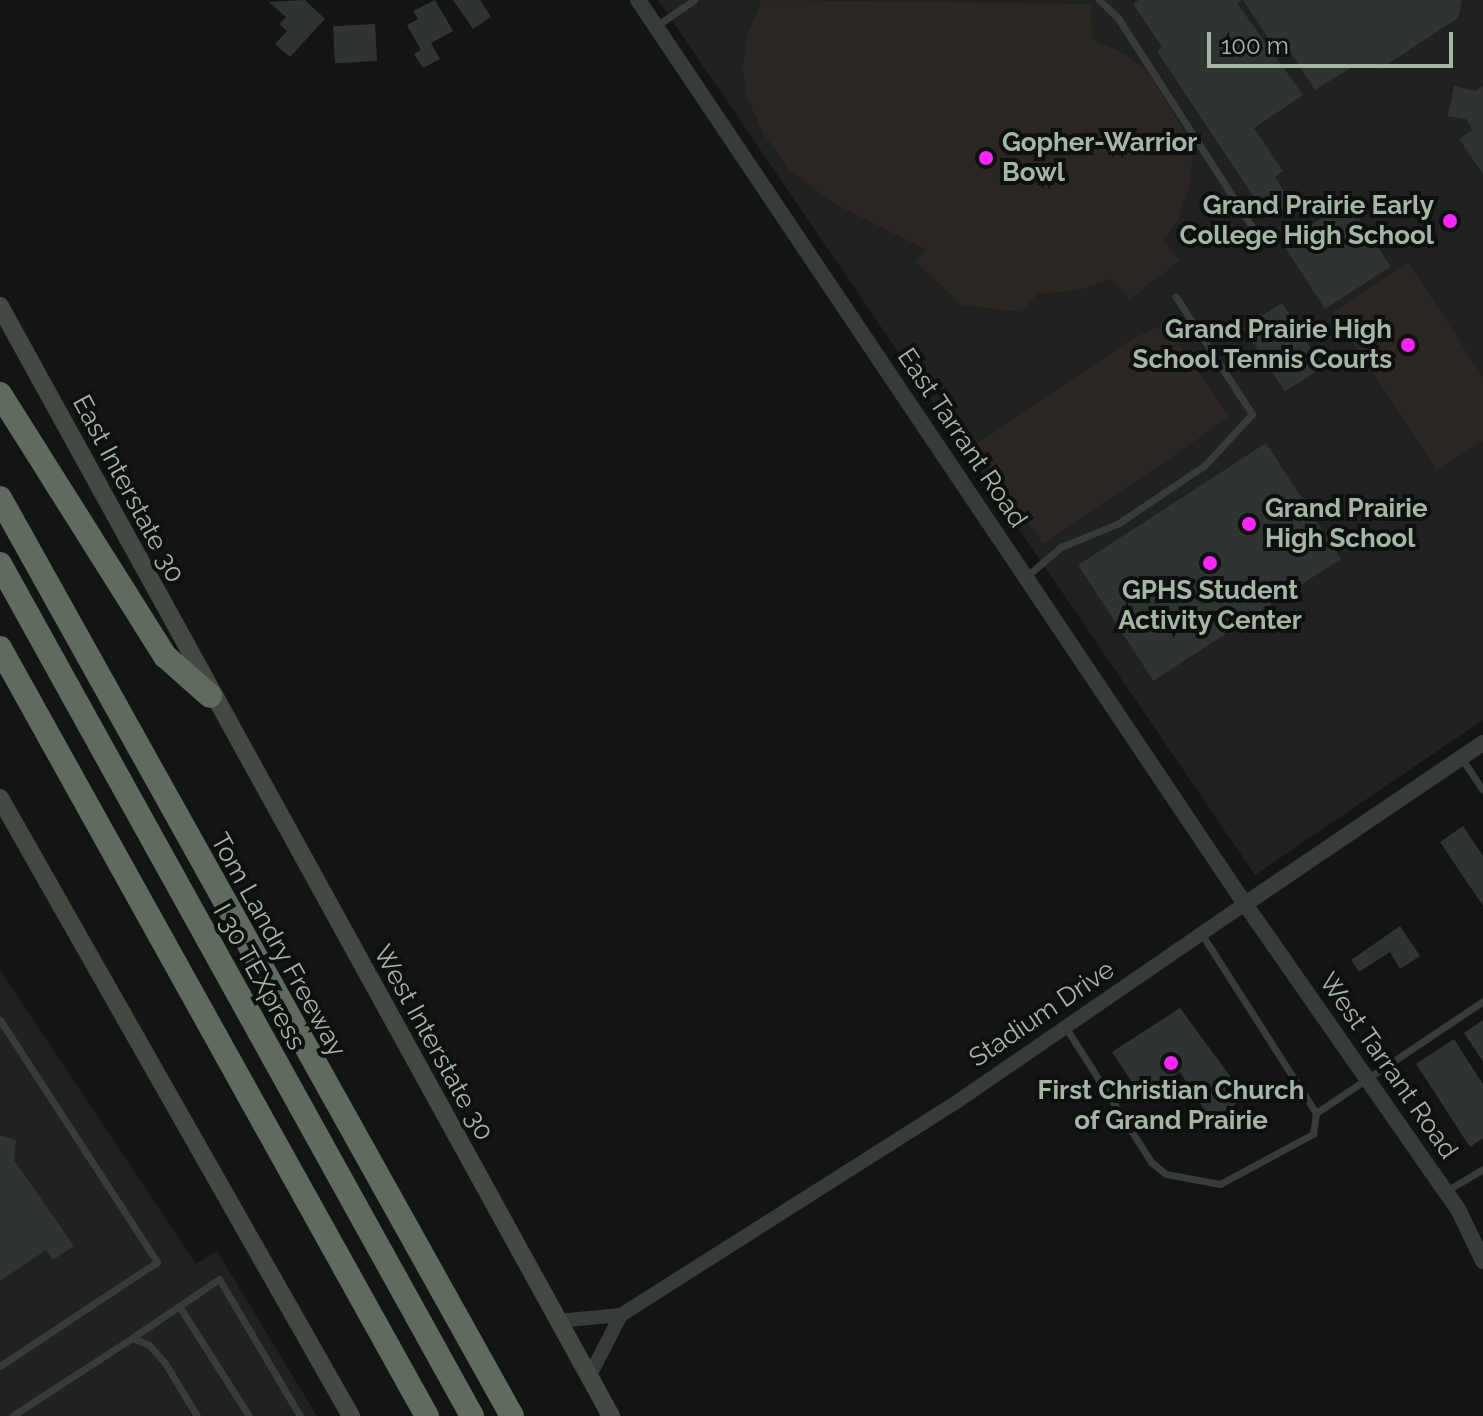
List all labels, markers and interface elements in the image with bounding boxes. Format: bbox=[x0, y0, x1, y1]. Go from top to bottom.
scale bar bbox=[1211, 16, 1457, 66]
text: 100 m bbox=[1221, 31, 1289, 60]
place label: Gopher-Warrior Bowl bbox=[1002, 127, 1197, 188]
marker: Gopher-Warrior Bowl bbox=[977, 149, 995, 167]
place label: Grand Prairie Early College High School bbox=[1180, 190, 1434, 252]
marker: Grand Prairie Early College High School bbox=[1441, 212, 1459, 230]
place label: Grand Prairie High School Tennis Courts bbox=[1131, 314, 1392, 376]
marker: Grand Prairie High School Tennis Courts bbox=[1399, 336, 1417, 354]
street label: East Tarrant Road bbox=[890, 342, 1034, 534]
street label: East Interstate 30 bbox=[65, 390, 191, 588]
place label: Grand Prairie High School bbox=[1265, 493, 1427, 554]
marker: Grand Prairie High School bbox=[1240, 515, 1258, 533]
marker: GPHS Student Activity Center bbox=[1201, 554, 1219, 572]
place label: GPHS Student Activity Center bbox=[1118, 575, 1302, 636]
street label: Tom Landry Freeway bbox=[203, 828, 353, 1062]
street label: I 30 TEXpress bbox=[206, 898, 312, 1056]
street label: West Interstate 30 bbox=[366, 940, 500, 1146]
street label: Stadium Drive bbox=[964, 954, 1120, 1074]
street label: West Tarrant Road bbox=[1312, 967, 1464, 1165]
marker: First Christian Church of Grand Prairie bbox=[1162, 1054, 1180, 1072]
place label: First Christian Church of Grand Prairie bbox=[1038, 1075, 1304, 1136]

